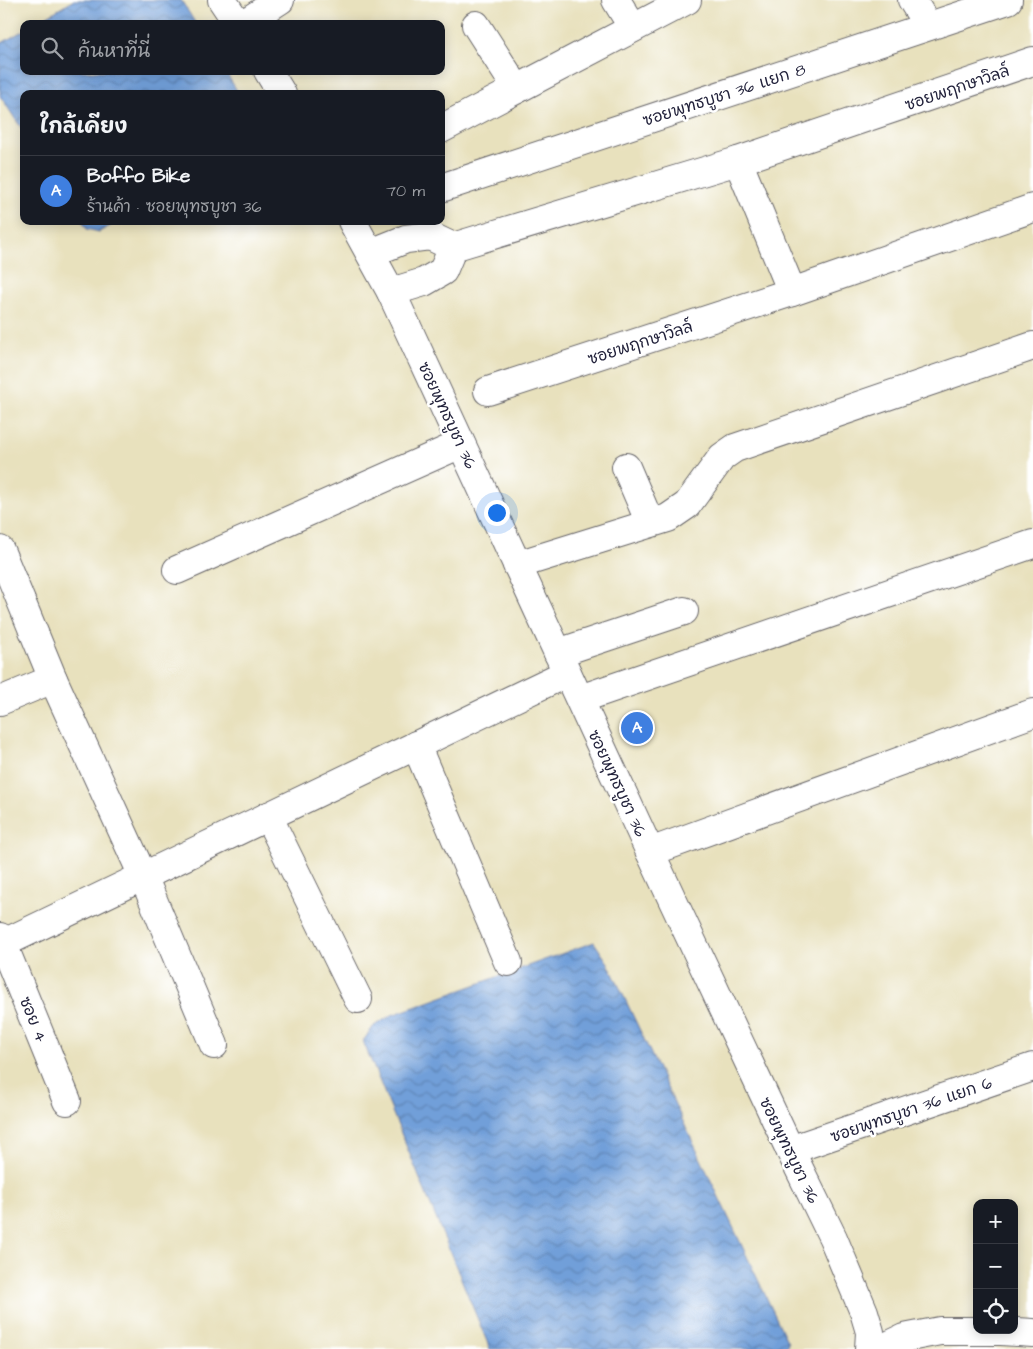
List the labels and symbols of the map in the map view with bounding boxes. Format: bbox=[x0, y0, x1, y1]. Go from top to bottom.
street label: ซอยพุทธบูชา 36 แยก 8 bbox=[640, 58, 809, 133]
street label: ซอยพฤกษาวิลล์ bbox=[902, 59, 1013, 116]
street label: ซอยพฤกษาวิลล์ bbox=[585, 315, 696, 370]
street label: ซอยพุทธบูชา 36 bbox=[412, 358, 482, 473]
your location bbox=[484, 500, 510, 526]
pin: A bbox=[621, 709, 653, 747]
street label: ซอยพุทธบูชา 36 bbox=[582, 726, 652, 841]
street label: ซอย 4 bbox=[14, 993, 52, 1045]
street label: ซอยพุทธบูชา 36 แยก 6 bbox=[828, 1072, 995, 1149]
street label: ซอยพุทธบูชา 36 bbox=[753, 1094, 824, 1208]

